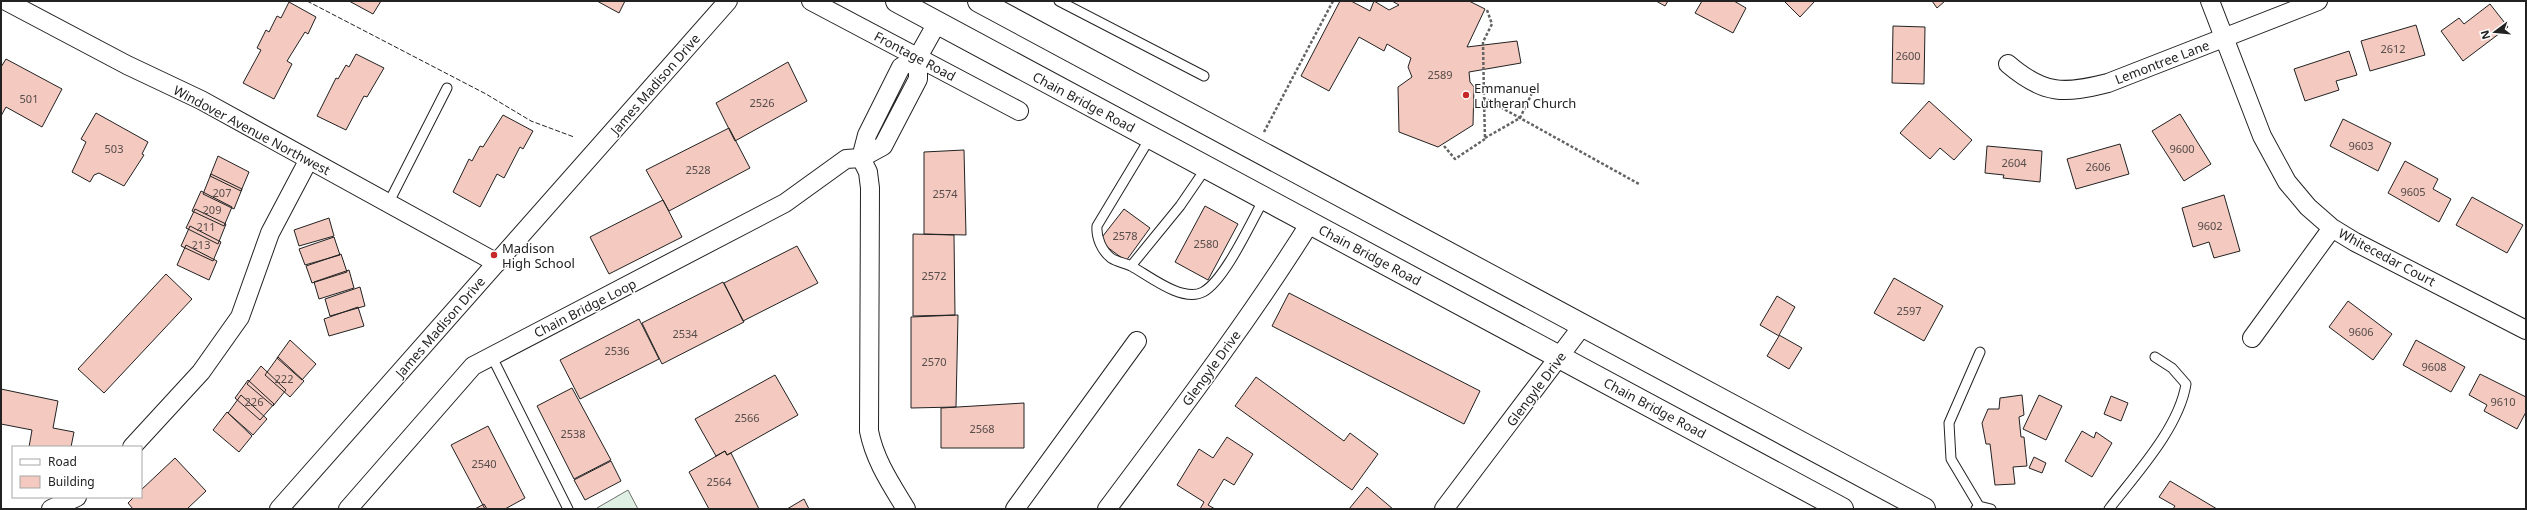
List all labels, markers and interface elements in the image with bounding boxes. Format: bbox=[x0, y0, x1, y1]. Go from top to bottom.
north arrow bbox=[2475, 12, 2515, 52]
street label: Frontage Road bbox=[871, 27, 959, 85]
text: N bbox=[2476, 29, 2493, 41]
street label: James Madison Drive bbox=[605, 30, 704, 140]
street label: Lemontree Lane bbox=[2112, 36, 2212, 88]
house number: 2612 bbox=[2380, 41, 2406, 56]
house number: 2600 bbox=[1895, 48, 1921, 63]
street label: Chain Bridge Road bbox=[1030, 67, 1138, 137]
house number: 2589 bbox=[1427, 67, 1453, 82]
place label: Emmanuel Lutheran Church bbox=[1474, 79, 1576, 112]
street label: Windover Avenue Northwest bbox=[170, 81, 334, 179]
marker: Emmanuel Lutheran Church bbox=[1461, 90, 1471, 100]
house number: 501 bbox=[20, 91, 38, 106]
house number: 2526 bbox=[749, 95, 775, 110]
house number: 9603 bbox=[2348, 138, 2374, 153]
house number: 503 bbox=[105, 141, 123, 156]
house number: 9600 bbox=[2169, 141, 2195, 156]
house number: 2604 bbox=[2001, 155, 2027, 170]
house number: 2606 bbox=[2085, 159, 2111, 174]
house number: 2528 bbox=[685, 162, 711, 177]
house number: 9605 bbox=[2400, 184, 2426, 199]
house number: 207 bbox=[213, 185, 231, 200]
house number: 2574 bbox=[932, 186, 958, 201]
house number: 209 bbox=[203, 202, 221, 217]
house number: 9602 bbox=[2197, 218, 2223, 233]
house number: 211 bbox=[197, 219, 215, 234]
street label: Chain Bridge Road bbox=[1316, 220, 1424, 290]
street label: Whitecedar Court bbox=[2335, 224, 2439, 290]
house number: 2578 bbox=[1112, 228, 1138, 243]
house number: 2580 bbox=[1193, 236, 1219, 251]
house number: 213 bbox=[192, 237, 210, 252]
place label: Madison High School bbox=[502, 239, 575, 272]
marker: Madison High School bbox=[489, 250, 499, 260]
house number: 2572 bbox=[921, 268, 947, 283]
street label: James Madison Drive bbox=[390, 273, 489, 383]
street label: Chain Bridge Loop bbox=[531, 274, 639, 342]
house number: 2597 bbox=[1896, 303, 1922, 318]
house number: 9606 bbox=[2348, 324, 2374, 339]
house number: 2534 bbox=[672, 326, 698, 341]
street label: Glengyle Drive bbox=[1178, 327, 1244, 409]
house number: 2536 bbox=[604, 343, 630, 358]
street label: Glengyle Drive bbox=[1502, 348, 1570, 430]
house number: 2570 bbox=[921, 354, 947, 369]
house number: 9608 bbox=[2421, 359, 2447, 374]
house number: 222 bbox=[275, 371, 293, 386]
street label: Chain Bridge Road bbox=[1601, 373, 1709, 443]
house number: 226 bbox=[245, 394, 263, 409]
house number: 9610 bbox=[2490, 394, 2516, 409]
house number: 2566 bbox=[734, 410, 760, 425]
house number: 2568 bbox=[969, 421, 995, 436]
house number: 2538 bbox=[560, 426, 586, 441]
legend bbox=[12, 446, 142, 498]
text: Road bbox=[48, 453, 77, 470]
house number: 2540 bbox=[471, 456, 497, 471]
text: Building bbox=[48, 473, 95, 490]
house number: 2564 bbox=[706, 474, 732, 489]

